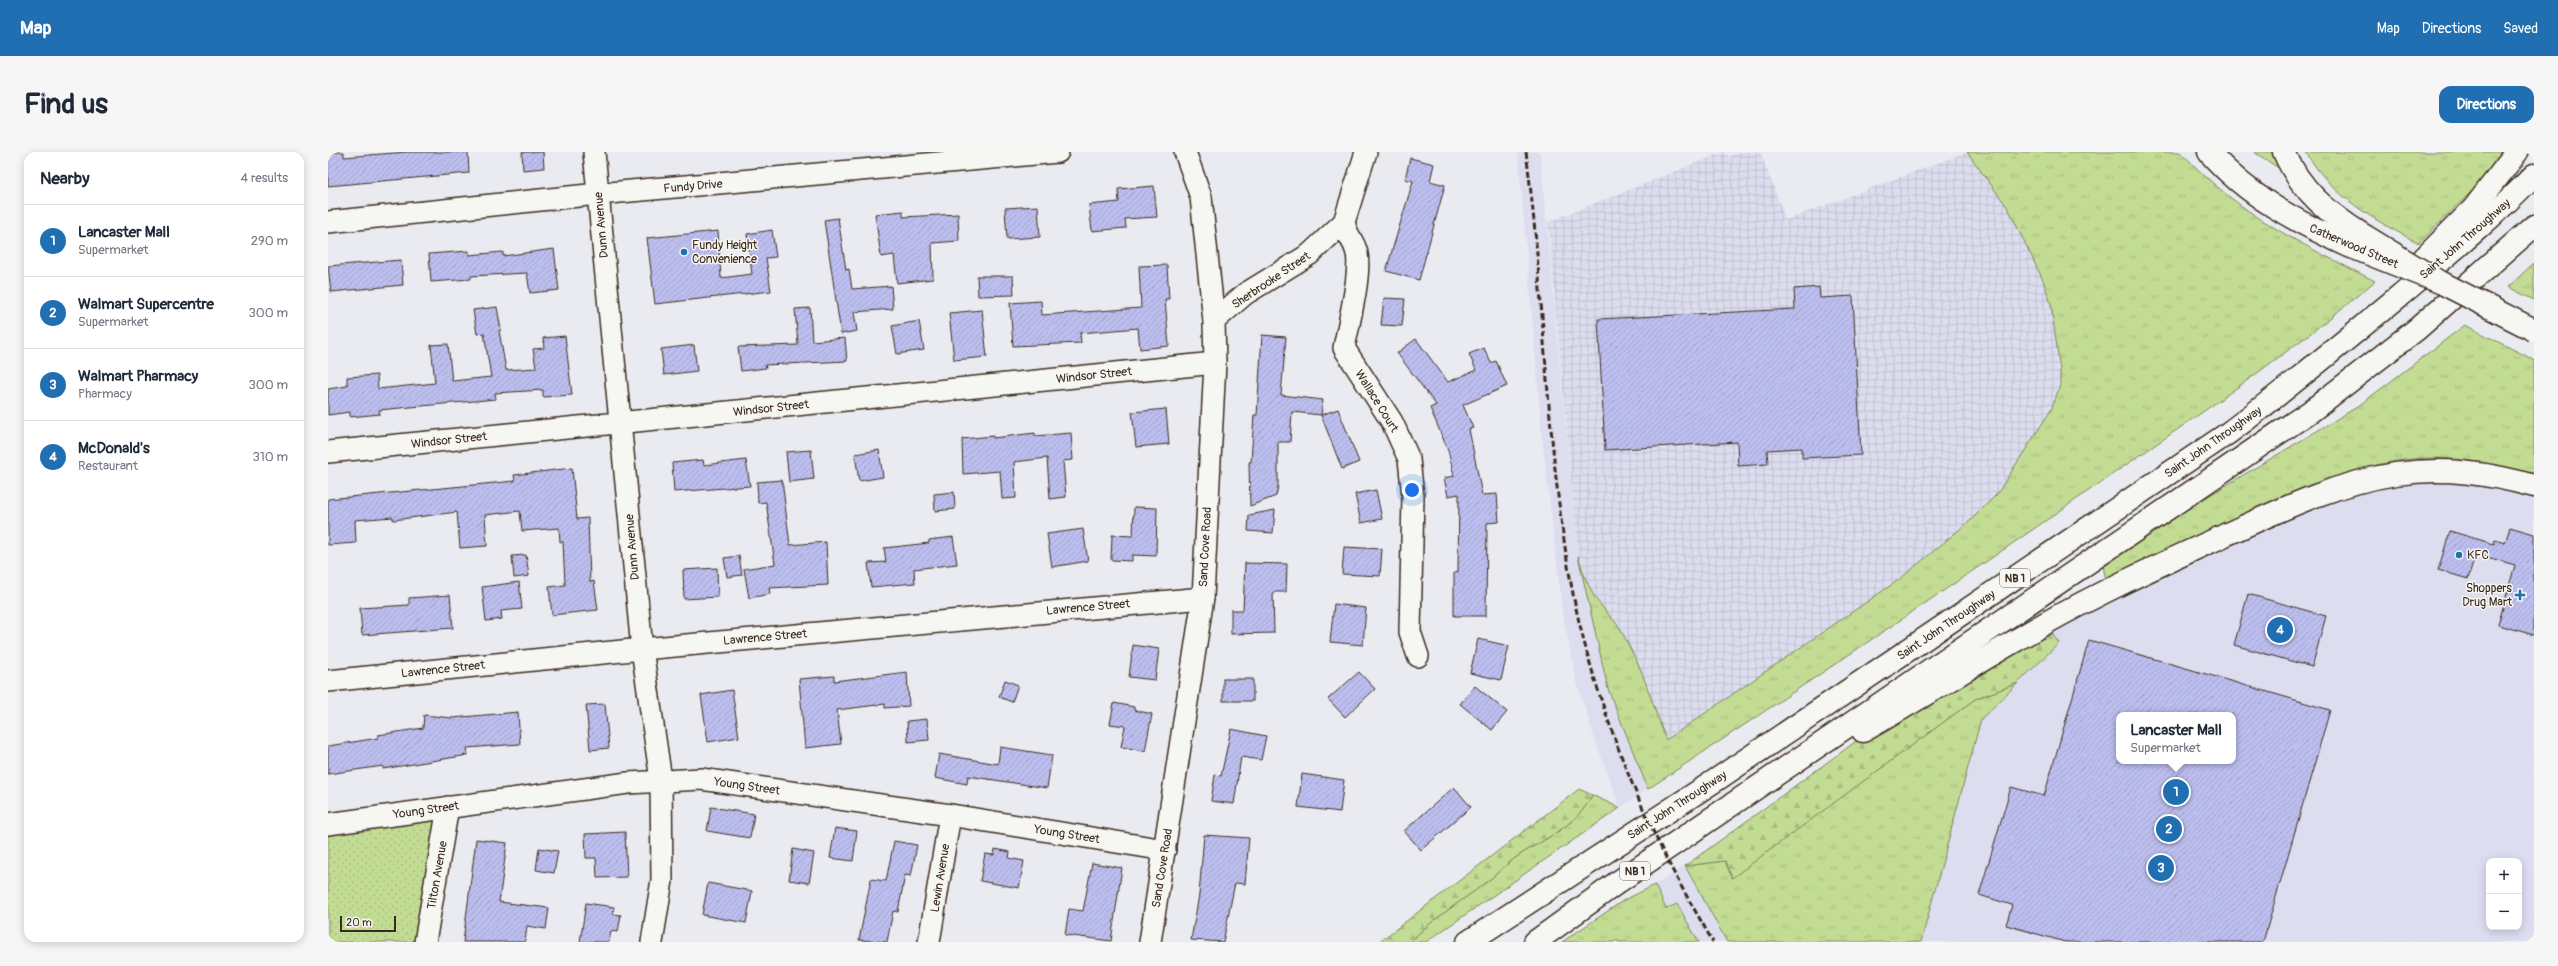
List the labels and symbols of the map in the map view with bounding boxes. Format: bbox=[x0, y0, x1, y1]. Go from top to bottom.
street label: Fundy Drive bbox=[663, 176, 723, 197]
street label: Dunn Avenue bbox=[591, 191, 612, 259]
street label: Saint John Throughway bbox=[2417, 196, 2514, 283]
street label: Catherwood Street bbox=[2307, 221, 2401, 272]
place label: Fundy Height Convenience bbox=[692, 238, 758, 267]
marker: Fundy Height Convenience bbox=[679, 247, 689, 257]
street label: Sherbrooke Street bbox=[1229, 248, 1314, 312]
street label: Windsor Street bbox=[1055, 364, 1133, 387]
street label: Wallace Court bbox=[1351, 367, 1402, 435]
street label: Windsor Street bbox=[732, 397, 810, 420]
street label: Saint John Throughway bbox=[2162, 403, 2265, 482]
street label: Windsor Street bbox=[410, 429, 488, 452]
your location bbox=[1402, 480, 1422, 500]
street label: Sand Cove Road bbox=[1196, 507, 1215, 587]
street label: Dunn Avenue bbox=[622, 513, 643, 581]
place label: KFC bbox=[2467, 548, 2489, 563]
marker: KFC bbox=[2454, 550, 2464, 560]
road number: NB 1 bbox=[2000, 569, 2030, 587]
place label: Shoppers Drug Mart bbox=[2462, 581, 2513, 610]
street label: Saint John Throughway bbox=[1894, 587, 1998, 664]
marker: Shoppers Drug Mart bbox=[2515, 590, 2525, 600]
street label: Lawrence Street bbox=[1045, 596, 1131, 619]
pin: 4 bbox=[2267, 615, 2293, 645]
street label: Lawrence Street bbox=[722, 626, 808, 649]
street label: Lawrence Street bbox=[400, 658, 486, 681]
street label: Saint John Throughway bbox=[1625, 768, 1730, 843]
street label: Young Street bbox=[712, 774, 781, 799]
pin: 1 bbox=[2163, 777, 2189, 807]
street label: Young Street bbox=[391, 798, 460, 823]
pin: 2 bbox=[2156, 814, 2182, 844]
street label: Young Street bbox=[1032, 822, 1101, 847]
street label: Sand Cove Road bbox=[1149, 827, 1176, 909]
street label: Tilton Avenue bbox=[424, 840, 451, 910]
street label: Lewin Avenue bbox=[928, 843, 953, 913]
pin: 3 bbox=[2148, 853, 2174, 883]
road number: NB 1 bbox=[1620, 862, 1650, 880]
scale bar bbox=[340, 914, 396, 933]

